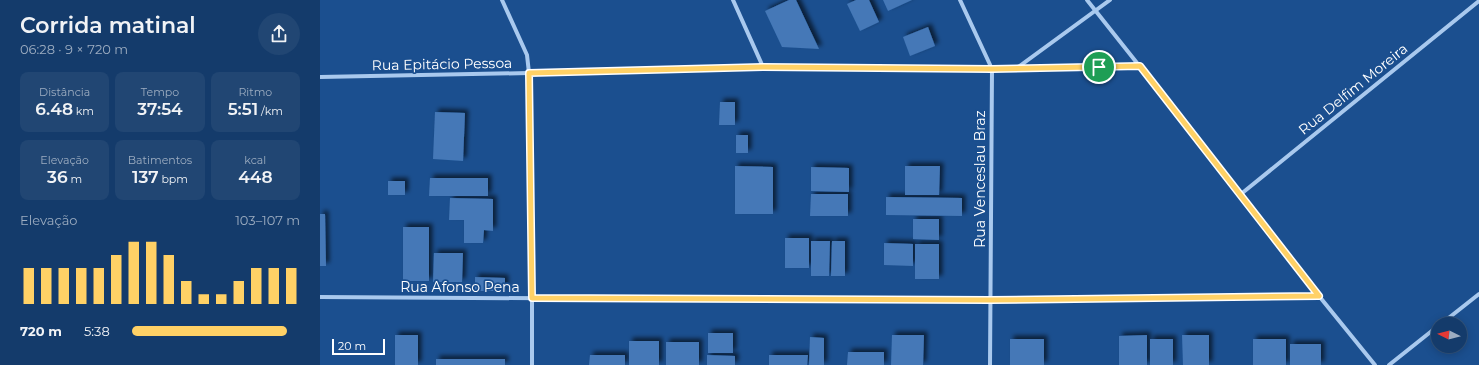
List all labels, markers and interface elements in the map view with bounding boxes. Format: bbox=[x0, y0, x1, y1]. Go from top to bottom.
text: Corrida matinal bbox=[20, 12, 196, 39]
button: share bbox=[258, 13, 300, 55]
street label: Rua Delfim Moreira bbox=[1295, 39, 1411, 139]
text: 06:28 · 9 × 720 m bbox=[20, 41, 128, 57]
pin bbox=[1082, 50, 1116, 84]
street label: Rua Epitácio Pessoa bbox=[372, 54, 512, 74]
icon: arrive bbox=[1088, 56, 1110, 78]
text: Distância bbox=[39, 85, 90, 99]
text: Tempo bbox=[141, 85, 179, 99]
text: Ritmo bbox=[238, 85, 272, 99]
text: 6.48 bbox=[35, 99, 73, 119]
text: 37:54 bbox=[137, 99, 183, 119]
text: 5:51 bbox=[228, 99, 258, 119]
text: km bbox=[73, 104, 94, 118]
text: /km bbox=[258, 104, 283, 118]
street label: Rua Venceslau Braz bbox=[971, 110, 989, 248]
text: Elevação bbox=[40, 153, 89, 167]
text: Batimentos bbox=[128, 153, 192, 167]
text: kcal bbox=[244, 153, 266, 167]
text: 36 bbox=[47, 167, 68, 187]
text: 137 bbox=[132, 167, 159, 187]
text: 448 bbox=[238, 167, 273, 187]
text: m bbox=[68, 172, 82, 186]
text: bpm bbox=[159, 172, 188, 186]
text: Elevação bbox=[20, 212, 78, 228]
text: 103–107 m bbox=[235, 212, 300, 228]
street label: Rua Afonso Pena bbox=[400, 278, 520, 296]
north arrow bbox=[1431, 317, 1467, 353]
map controls bbox=[1431, 317, 1467, 353]
text: 720 m bbox=[20, 323, 62, 339]
text: 5:38 bbox=[84, 323, 110, 339]
scale bar bbox=[332, 337, 385, 356]
text: 20 m bbox=[338, 339, 366, 353]

